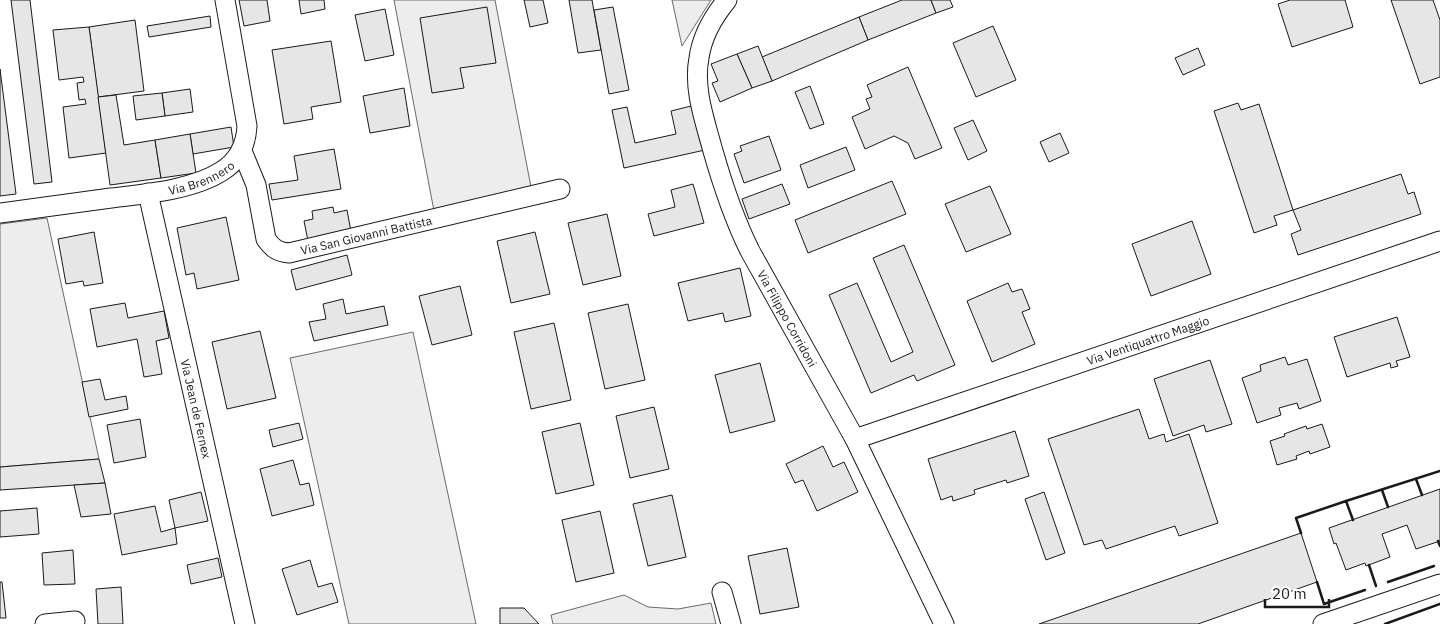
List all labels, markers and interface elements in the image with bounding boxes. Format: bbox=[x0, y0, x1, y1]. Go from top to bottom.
street label: Via Brennero bbox=[167, 157, 237, 197]
street label: Via San Giovanni Battista bbox=[299, 212, 434, 258]
street label: Via Filippo Corridoni bbox=[755, 267, 821, 369]
street label: Via Ventiquattro Maggio bbox=[1085, 312, 1211, 368]
street label: Via Jean de Fernex bbox=[178, 357, 215, 460]
scale bar bbox=[1265, 576, 1329, 608]
text: 20 m bbox=[1272, 584, 1307, 603]

